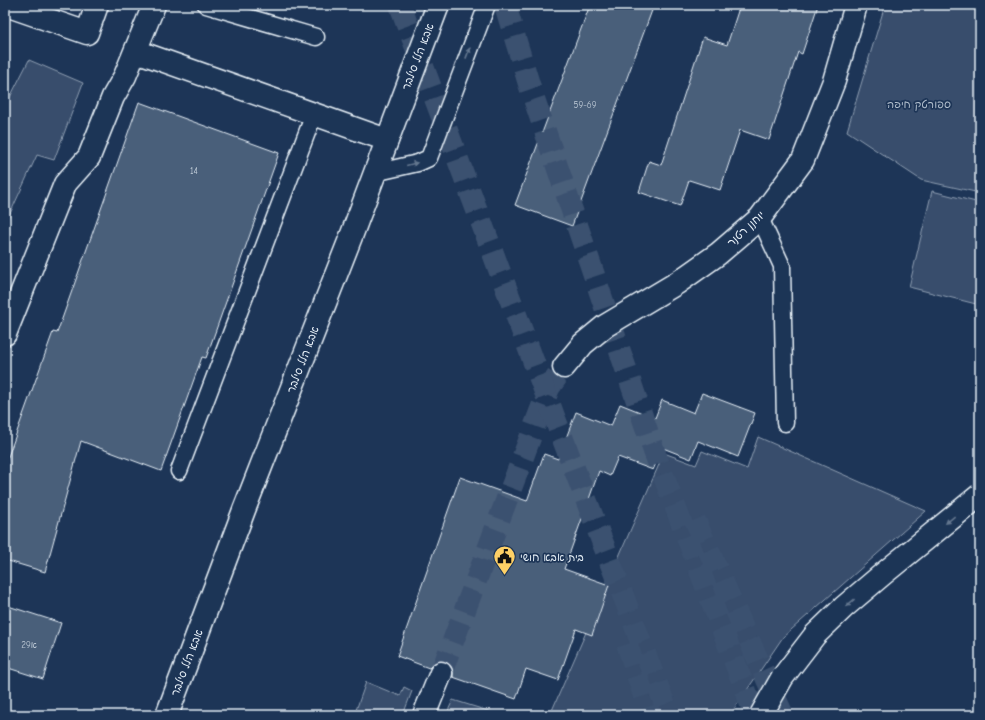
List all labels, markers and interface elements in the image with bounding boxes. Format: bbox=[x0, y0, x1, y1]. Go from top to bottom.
street label: אבא הלל סילבר bbox=[399, 21, 437, 92]
one-way arrow bbox=[466, 47, 472, 59]
park label: ספורטק חיפה bbox=[887, 98, 951, 111]
house number: 59-69 bbox=[574, 100, 597, 110]
one-way arrow bbox=[406, 161, 418, 167]
house number: 14 bbox=[190, 166, 198, 176]
street label: יוחנן רטנר bbox=[725, 208, 767, 250]
street label: אבא הלל סילבר bbox=[284, 324, 322, 395]
one-way arrow bbox=[944, 515, 955, 524]
public building icon: בית אבא חושי bbox=[492, 544, 518, 577]
place label: בית אבא חושי bbox=[520, 551, 584, 564]
one-way arrow bbox=[844, 598, 855, 607]
street label: אבא הלל סילבר bbox=[168, 627, 206, 698]
house number: 29א bbox=[21, 640, 37, 650]

